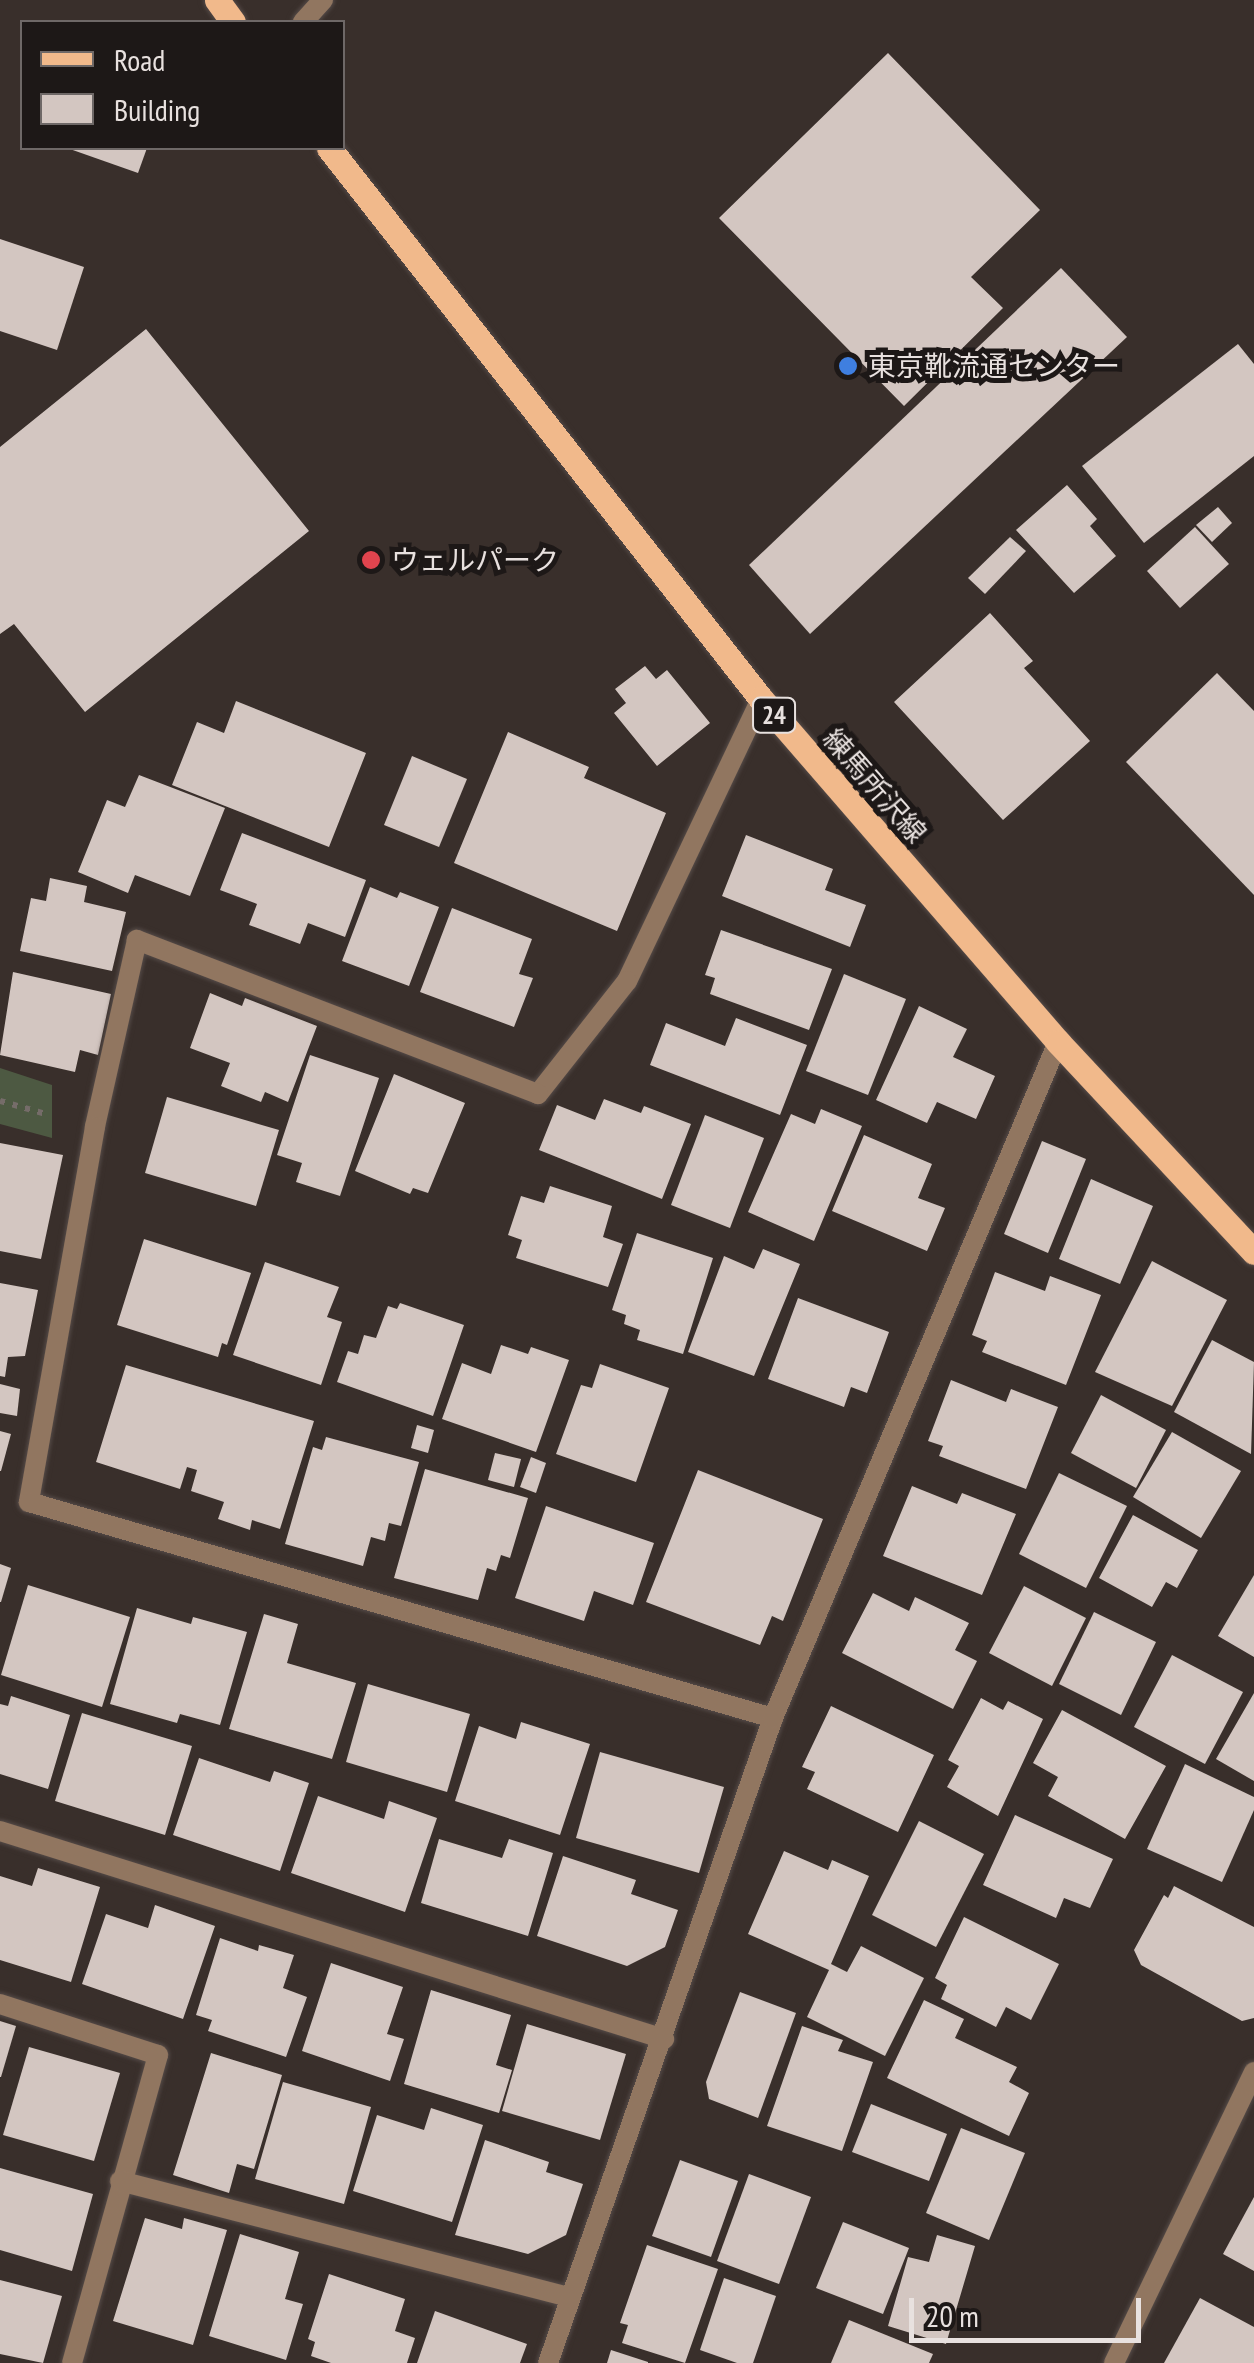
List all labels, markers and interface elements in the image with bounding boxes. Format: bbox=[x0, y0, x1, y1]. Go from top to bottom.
legend bbox=[20, 20, 345, 150]
text: Road bbox=[114, 40, 165, 79]
text: Building bbox=[114, 90, 200, 129]
place label: 東京靴流通センター bbox=[868, 349, 1120, 383]
marker: 東京靴流通センター bbox=[837, 355, 859, 377]
place label: ウェルパーク bbox=[391, 543, 559, 577]
marker: ウェルパーク bbox=[360, 549, 382, 571]
road number: 24 bbox=[752, 695, 796, 735]
street label: 練馬所沢線 bbox=[816, 722, 934, 850]
scale bar bbox=[914, 2278, 1146, 2340]
text: 20 m bbox=[926, 2296, 979, 2335]

